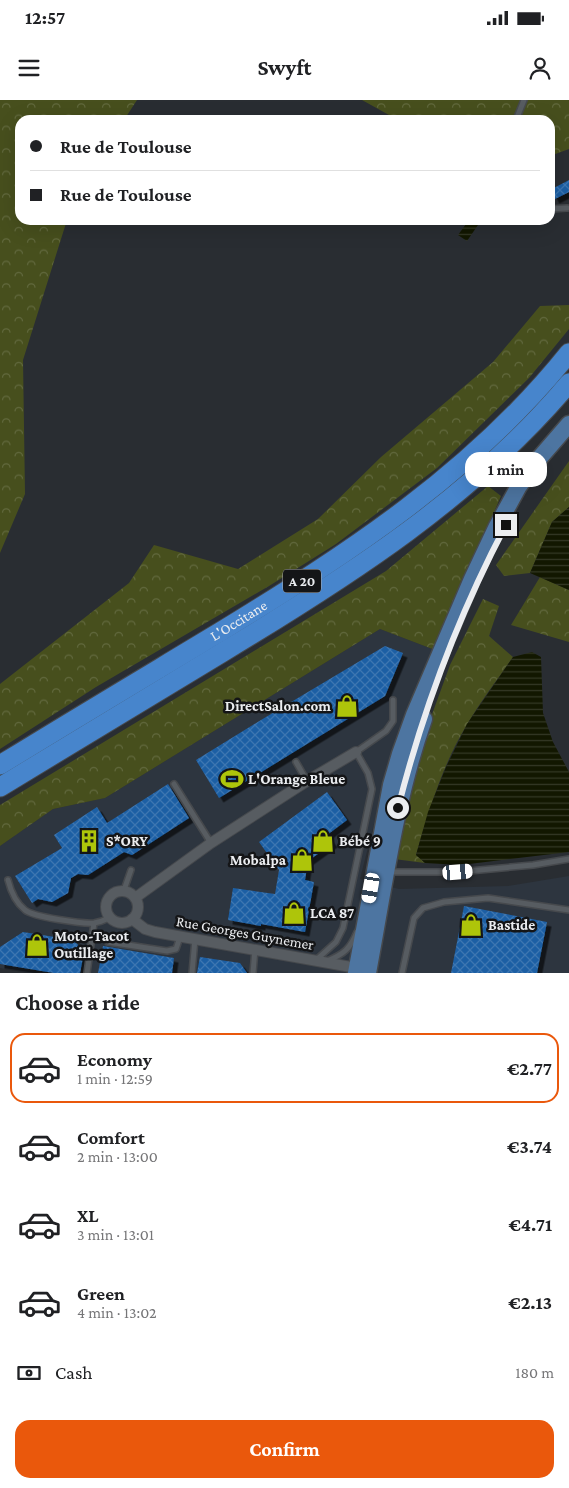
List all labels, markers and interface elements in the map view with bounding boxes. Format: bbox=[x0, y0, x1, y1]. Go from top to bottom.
text: 12:57 bbox=[25, 7, 65, 28]
icon: menu bbox=[15, 54, 43, 82]
icon: person bbox=[526, 54, 554, 82]
text: Swyft bbox=[257, 55, 312, 80]
text: Rue de Toulouse bbox=[60, 136, 191, 157]
text: Rue de Toulouse bbox=[60, 184, 191, 205]
callout: 1 min bbox=[465, 452, 547, 488]
text: 1 min bbox=[488, 461, 524, 478]
route end bbox=[495, 514, 517, 536]
road number: A 20 bbox=[283, 570, 321, 592]
street label: L'Occitane bbox=[207, 597, 270, 644]
shop icon: DirectSalon.com bbox=[334, 693, 360, 719]
place label: DirectSalon.com bbox=[225, 698, 331, 714]
sports icon: L'Orange Bleue bbox=[219, 766, 245, 792]
place label: L'Orange Bleue bbox=[248, 771, 345, 787]
route start bbox=[387, 797, 409, 819]
building icon: S*ORY bbox=[76, 828, 102, 854]
shop icon: Bébé 9 bbox=[310, 828, 336, 854]
place label: S*ORY bbox=[106, 833, 148, 849]
place label: Bébé 9 bbox=[339, 833, 381, 849]
shop icon: Mobalpa bbox=[289, 847, 315, 873]
place label: Mobalpa bbox=[230, 852, 287, 868]
car bbox=[442, 863, 473, 881]
car bbox=[361, 872, 380, 904]
shop icon: LCA 87 bbox=[281, 900, 307, 926]
place label: LCA 87 bbox=[310, 905, 354, 921]
shop icon: Bastide bbox=[458, 912, 484, 938]
street label: Rue Georges Guynemer bbox=[175, 913, 316, 954]
place label: Bastide bbox=[488, 917, 535, 933]
place label: Moto-Tacot Outillage bbox=[54, 928, 130, 961]
shop icon: Moto-Tacot Outillage bbox=[24, 932, 50, 958]
text: Choose a ride bbox=[15, 990, 140, 1015]
icon: car bbox=[17, 1046, 62, 1091]
text: Economy bbox=[77, 1049, 152, 1070]
text: €2.77 bbox=[507, 1058, 552, 1079]
text: 1 min · 12:59 bbox=[77, 1070, 153, 1087]
icon: car bbox=[17, 1124, 62, 1169]
text: Comfort bbox=[77, 1127, 145, 1148]
text: €3.74 bbox=[507, 1136, 552, 1157]
text: 2 min · 13:00 bbox=[77, 1148, 158, 1165]
icon: car bbox=[17, 1202, 62, 1247]
text: XL bbox=[77, 1205, 99, 1226]
text: €4.71 bbox=[508, 1214, 552, 1235]
text: 3 min · 13:01 bbox=[77, 1226, 154, 1243]
icon: car bbox=[17, 1280, 62, 1325]
text: Green bbox=[77, 1283, 125, 1304]
text: €2.13 bbox=[508, 1292, 552, 1313]
text: 4 min · 13:02 bbox=[77, 1304, 157, 1321]
icon: cash bbox=[15, 1359, 43, 1387]
text: Cash bbox=[55, 1362, 93, 1383]
text: 180 m bbox=[515, 1364, 554, 1381]
button: Confirm bbox=[15, 1420, 554, 1478]

